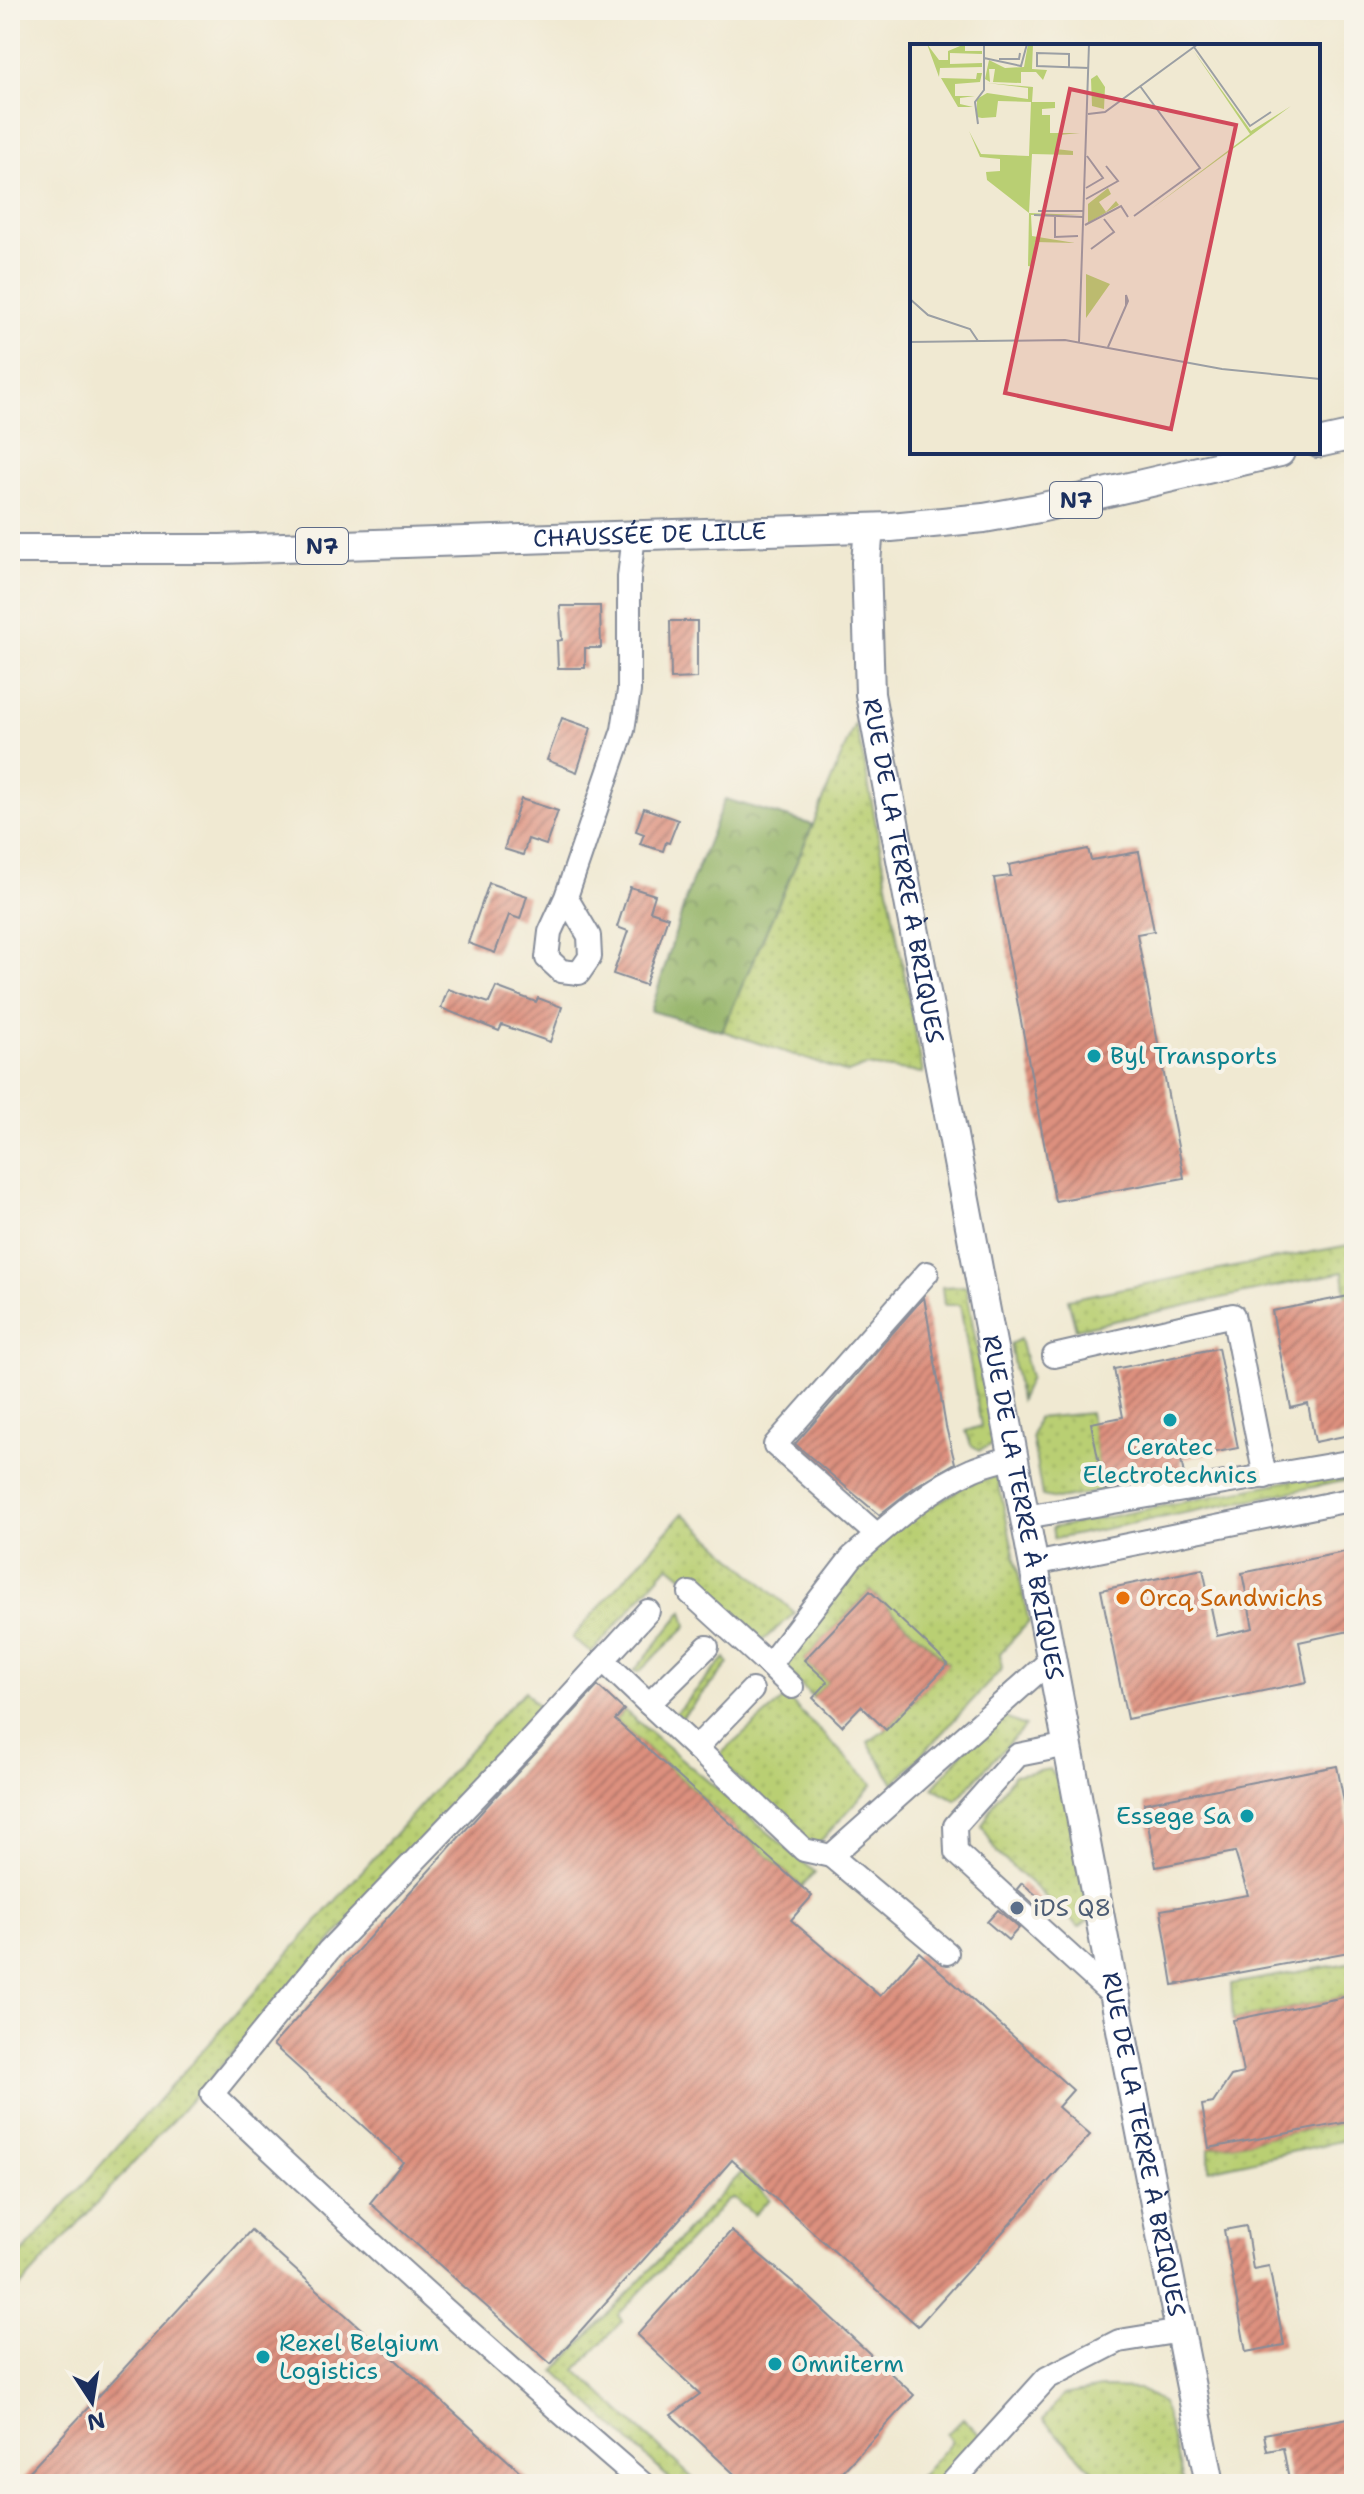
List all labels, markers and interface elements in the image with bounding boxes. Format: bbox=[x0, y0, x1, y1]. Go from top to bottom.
inset map bbox=[910, 44, 1320, 454]
road number: N7 bbox=[1050, 482, 1102, 518]
street label: CHAUSSÉE DE LILLE bbox=[533, 515, 767, 555]
road number: N7 bbox=[296, 528, 348, 564]
street label: RUE DE LA TERRE À BRIQUES bbox=[855, 696, 951, 1046]
place label: Byl Transports bbox=[1110, 1040, 1277, 1072]
marker: Byl Transports bbox=[1085, 1047, 1103, 1065]
street label: RUE DE LA TERRE À BRIQUES bbox=[975, 1332, 1071, 1683]
marker: Ceratec Electrotechnics bbox=[1161, 1411, 1179, 1429]
place label: Ceratec Electrotechnics bbox=[1082, 1431, 1258, 1491]
place label: Orcq Sandwichs bbox=[1139, 1582, 1323, 1614]
marker: Orcq Sandwichs bbox=[1114, 1589, 1132, 1607]
place label: Essege Sa bbox=[1116, 1800, 1231, 1832]
marker: Essege Sa bbox=[1238, 1807, 1256, 1825]
place label: iDS Q8 bbox=[1033, 1892, 1111, 1924]
marker: iDS Q8 bbox=[1008, 1899, 1026, 1917]
street label: RUE DE LA TERRE À BRIQUES bbox=[1095, 1969, 1193, 2319]
place label: Rexel Belgium Logistics bbox=[279, 2327, 439, 2387]
marker: Rexel Belgium Logistics bbox=[254, 2348, 272, 2366]
place label: Omniterm bbox=[791, 2348, 904, 2380]
marker: Omniterm bbox=[766, 2355, 784, 2373]
north arrow bbox=[52, 2362, 132, 2442]
text: N bbox=[85, 2405, 108, 2437]

